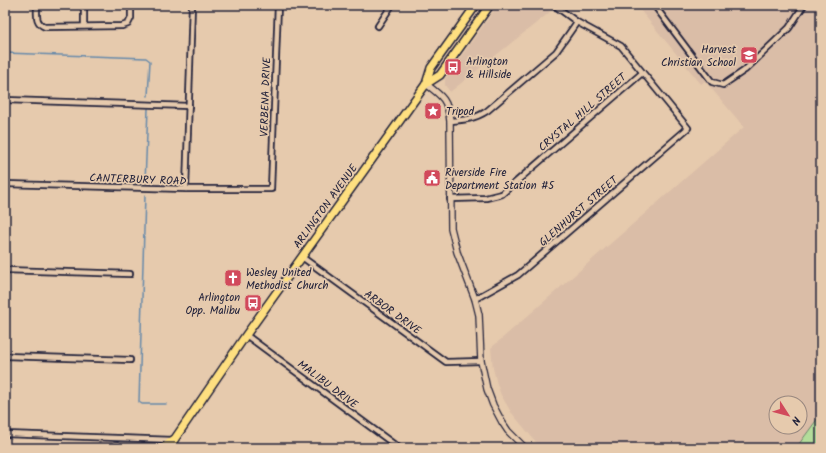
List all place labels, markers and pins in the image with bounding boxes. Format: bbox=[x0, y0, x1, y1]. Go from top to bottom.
place label: Harvest Christian School bbox=[661, 41, 737, 72]
school or university icon: Harvest Christian School bbox=[739, 45, 759, 65]
place label: Arlington & Hillside bbox=[466, 53, 511, 84]
bus stop icon: Arlington & Hillside bbox=[443, 57, 463, 77]
place icon: Tripod bbox=[423, 101, 443, 121]
place label: Tripod bbox=[446, 103, 474, 121]
place label: Riverside Fire Department Station #5 bbox=[445, 164, 555, 195]
public building icon: Riverside Fire Department Station #5 bbox=[422, 168, 442, 188]
place label: Wesley United Methodist Church bbox=[246, 264, 329, 295]
church icon: Wesley United Methodist Church bbox=[223, 268, 243, 288]
place label: Arlington Opp. Malibu bbox=[186, 289, 241, 320]
bus stop icon: Arlington Opp. Malibu bbox=[243, 293, 263, 313]

